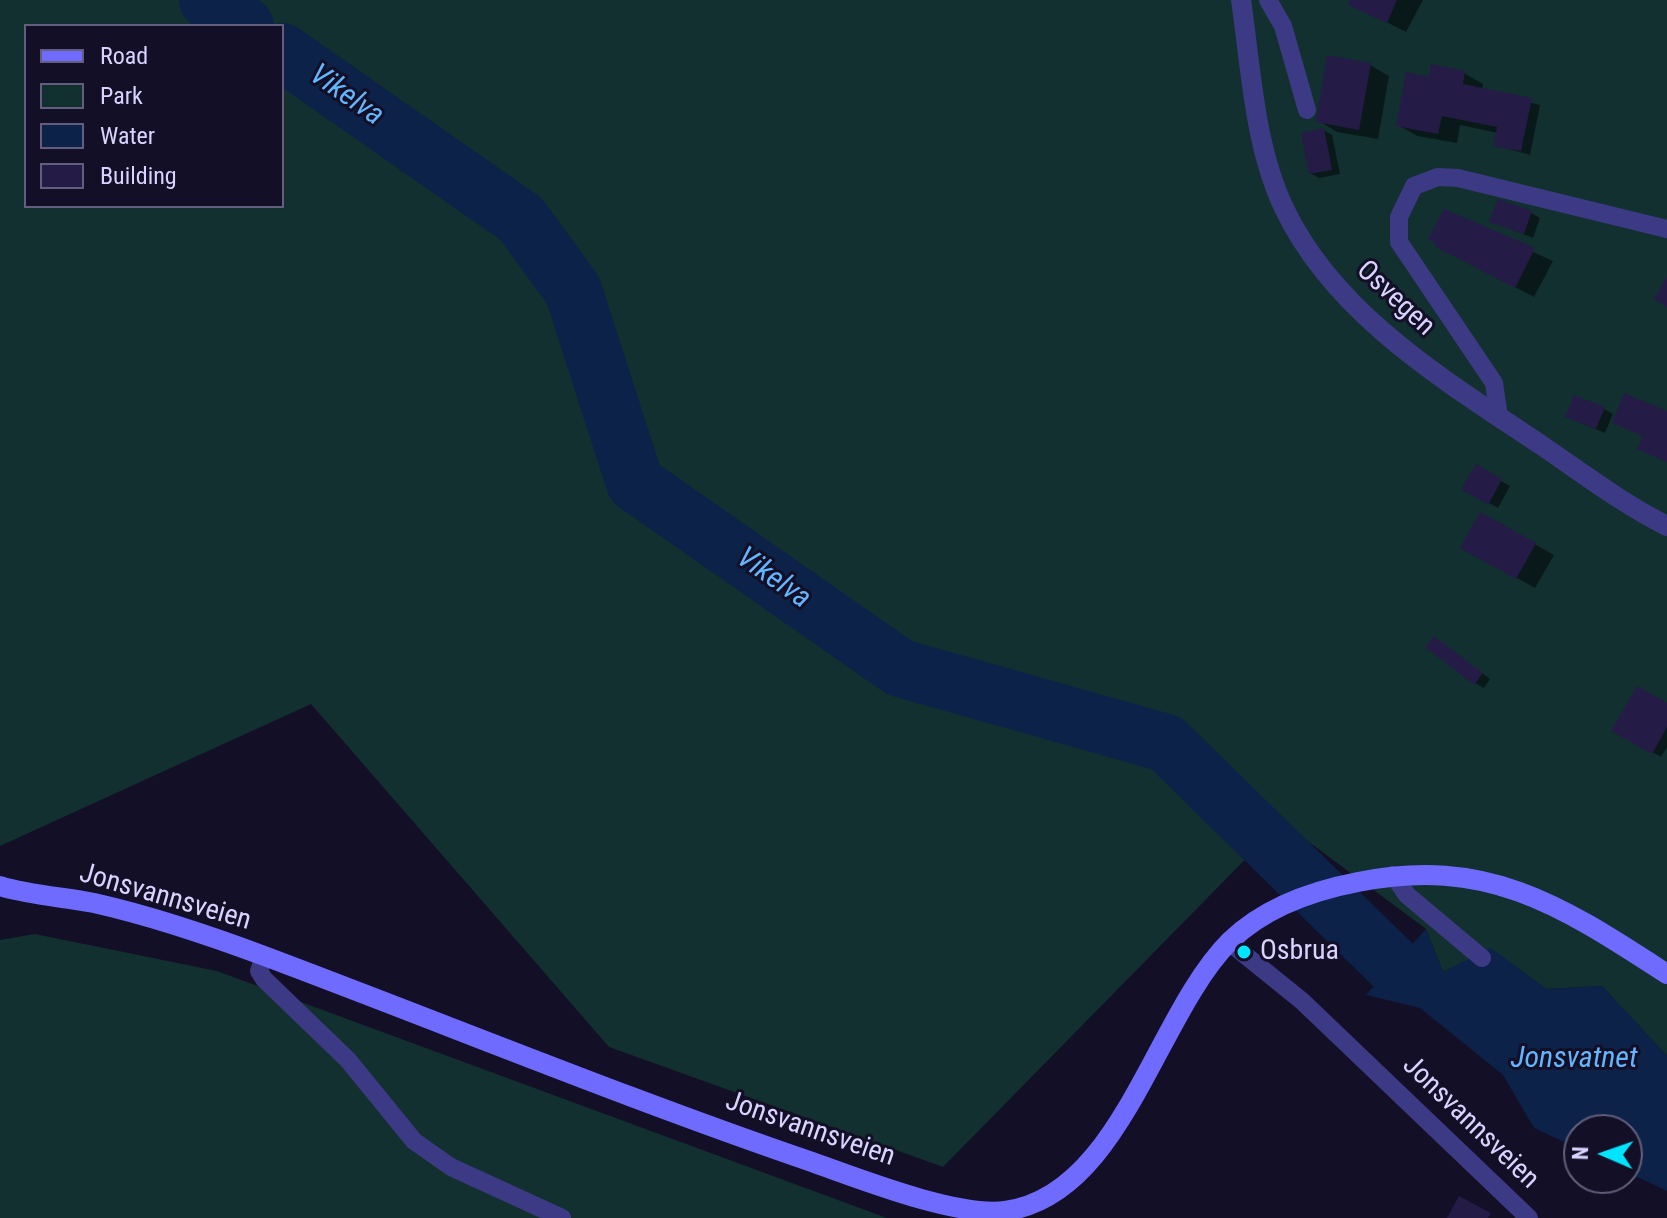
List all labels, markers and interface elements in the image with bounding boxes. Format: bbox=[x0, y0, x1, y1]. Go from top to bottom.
legend bbox=[24, 24, 284, 208]
text: Road bbox=[100, 42, 148, 70]
water label: Vikelva bbox=[302, 58, 390, 134]
text: Park bbox=[100, 82, 143, 110]
text: Water bbox=[100, 122, 155, 150]
text: Building bbox=[100, 162, 177, 190]
street label: Osvegen bbox=[1349, 254, 1441, 344]
water label: Vikelva bbox=[729, 541, 817, 617]
street label: Jonsvannsveien bbox=[75, 857, 255, 939]
place label: Osbrua bbox=[1260, 935, 1339, 969]
marker: Osbrua bbox=[1235, 943, 1253, 961]
water label: Jonsvatnet bbox=[1510, 1041, 1638, 1077]
street label: Jonsvannsveien bbox=[1395, 1049, 1545, 1197]
street label: Jonsvannsveien bbox=[721, 1085, 899, 1175]
north arrow bbox=[1563, 1114, 1643, 1194]
text: N bbox=[1568, 1146, 1593, 1160]

